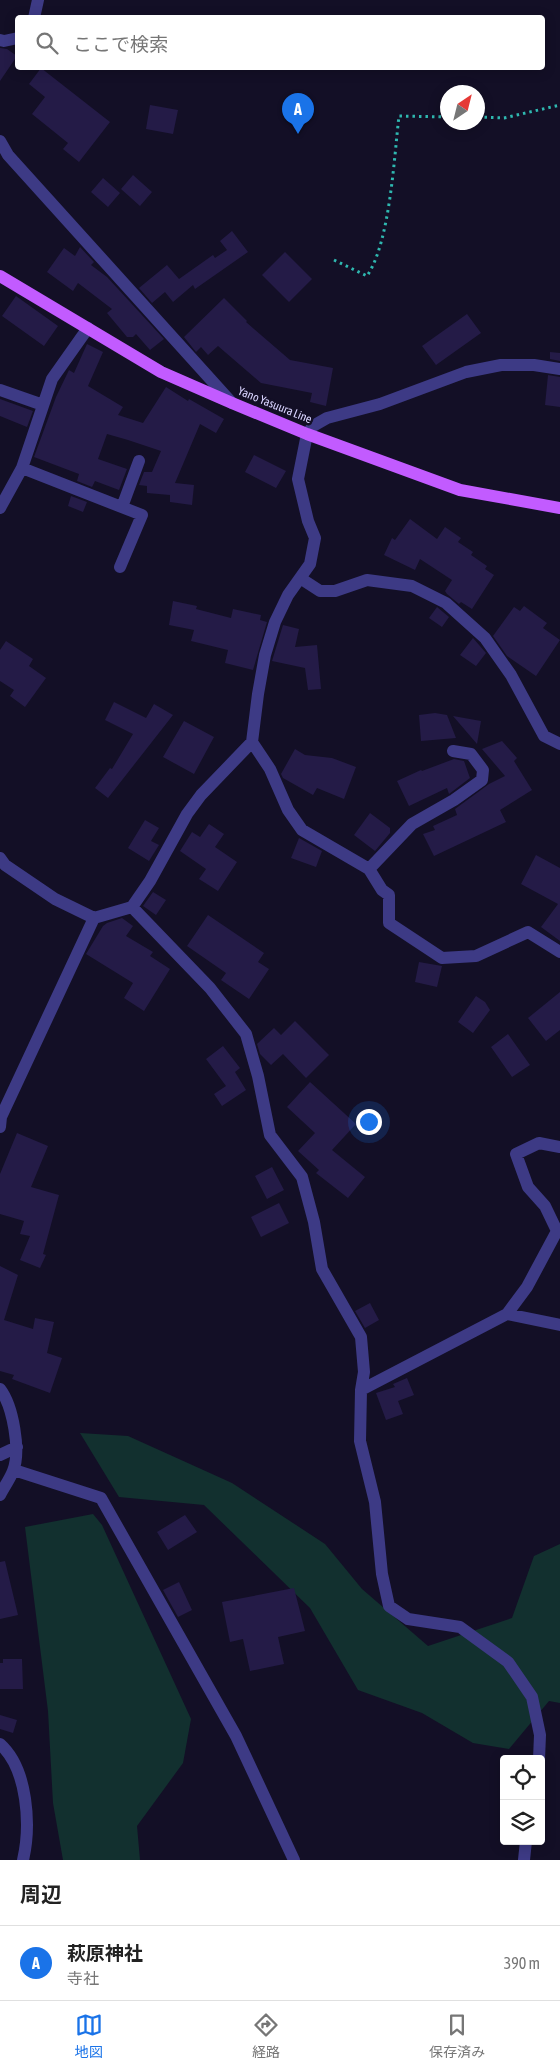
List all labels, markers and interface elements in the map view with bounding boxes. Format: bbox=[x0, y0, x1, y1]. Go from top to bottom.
search box bbox=[15, 15, 545, 70]
icon: search bbox=[33, 29, 61, 57]
text: ここで検索 bbox=[73, 33, 168, 55]
north arrow bbox=[440, 85, 485, 130]
pin: A bbox=[282, 93, 314, 134]
street label: Yano Yasuura Line bbox=[236, 384, 314, 426]
your location bbox=[356, 1109, 382, 1135]
map controls bbox=[500, 1755, 545, 1845]
button: locate bbox=[500, 1755, 545, 1800]
button: layers bbox=[500, 1800, 545, 1845]
text: 周辺 bbox=[20, 1882, 62, 1906]
text: 萩原神社 bbox=[67, 1942, 143, 1964]
text: A bbox=[32, 1954, 40, 1972]
text: 390 m bbox=[504, 1954, 540, 1972]
text: 寺社 bbox=[67, 1969, 99, 1987]
tab: 地図 bbox=[75, 2011, 103, 2061]
tab: 経路 bbox=[252, 2011, 280, 2061]
tab: 保存済み bbox=[429, 2011, 485, 2061]

